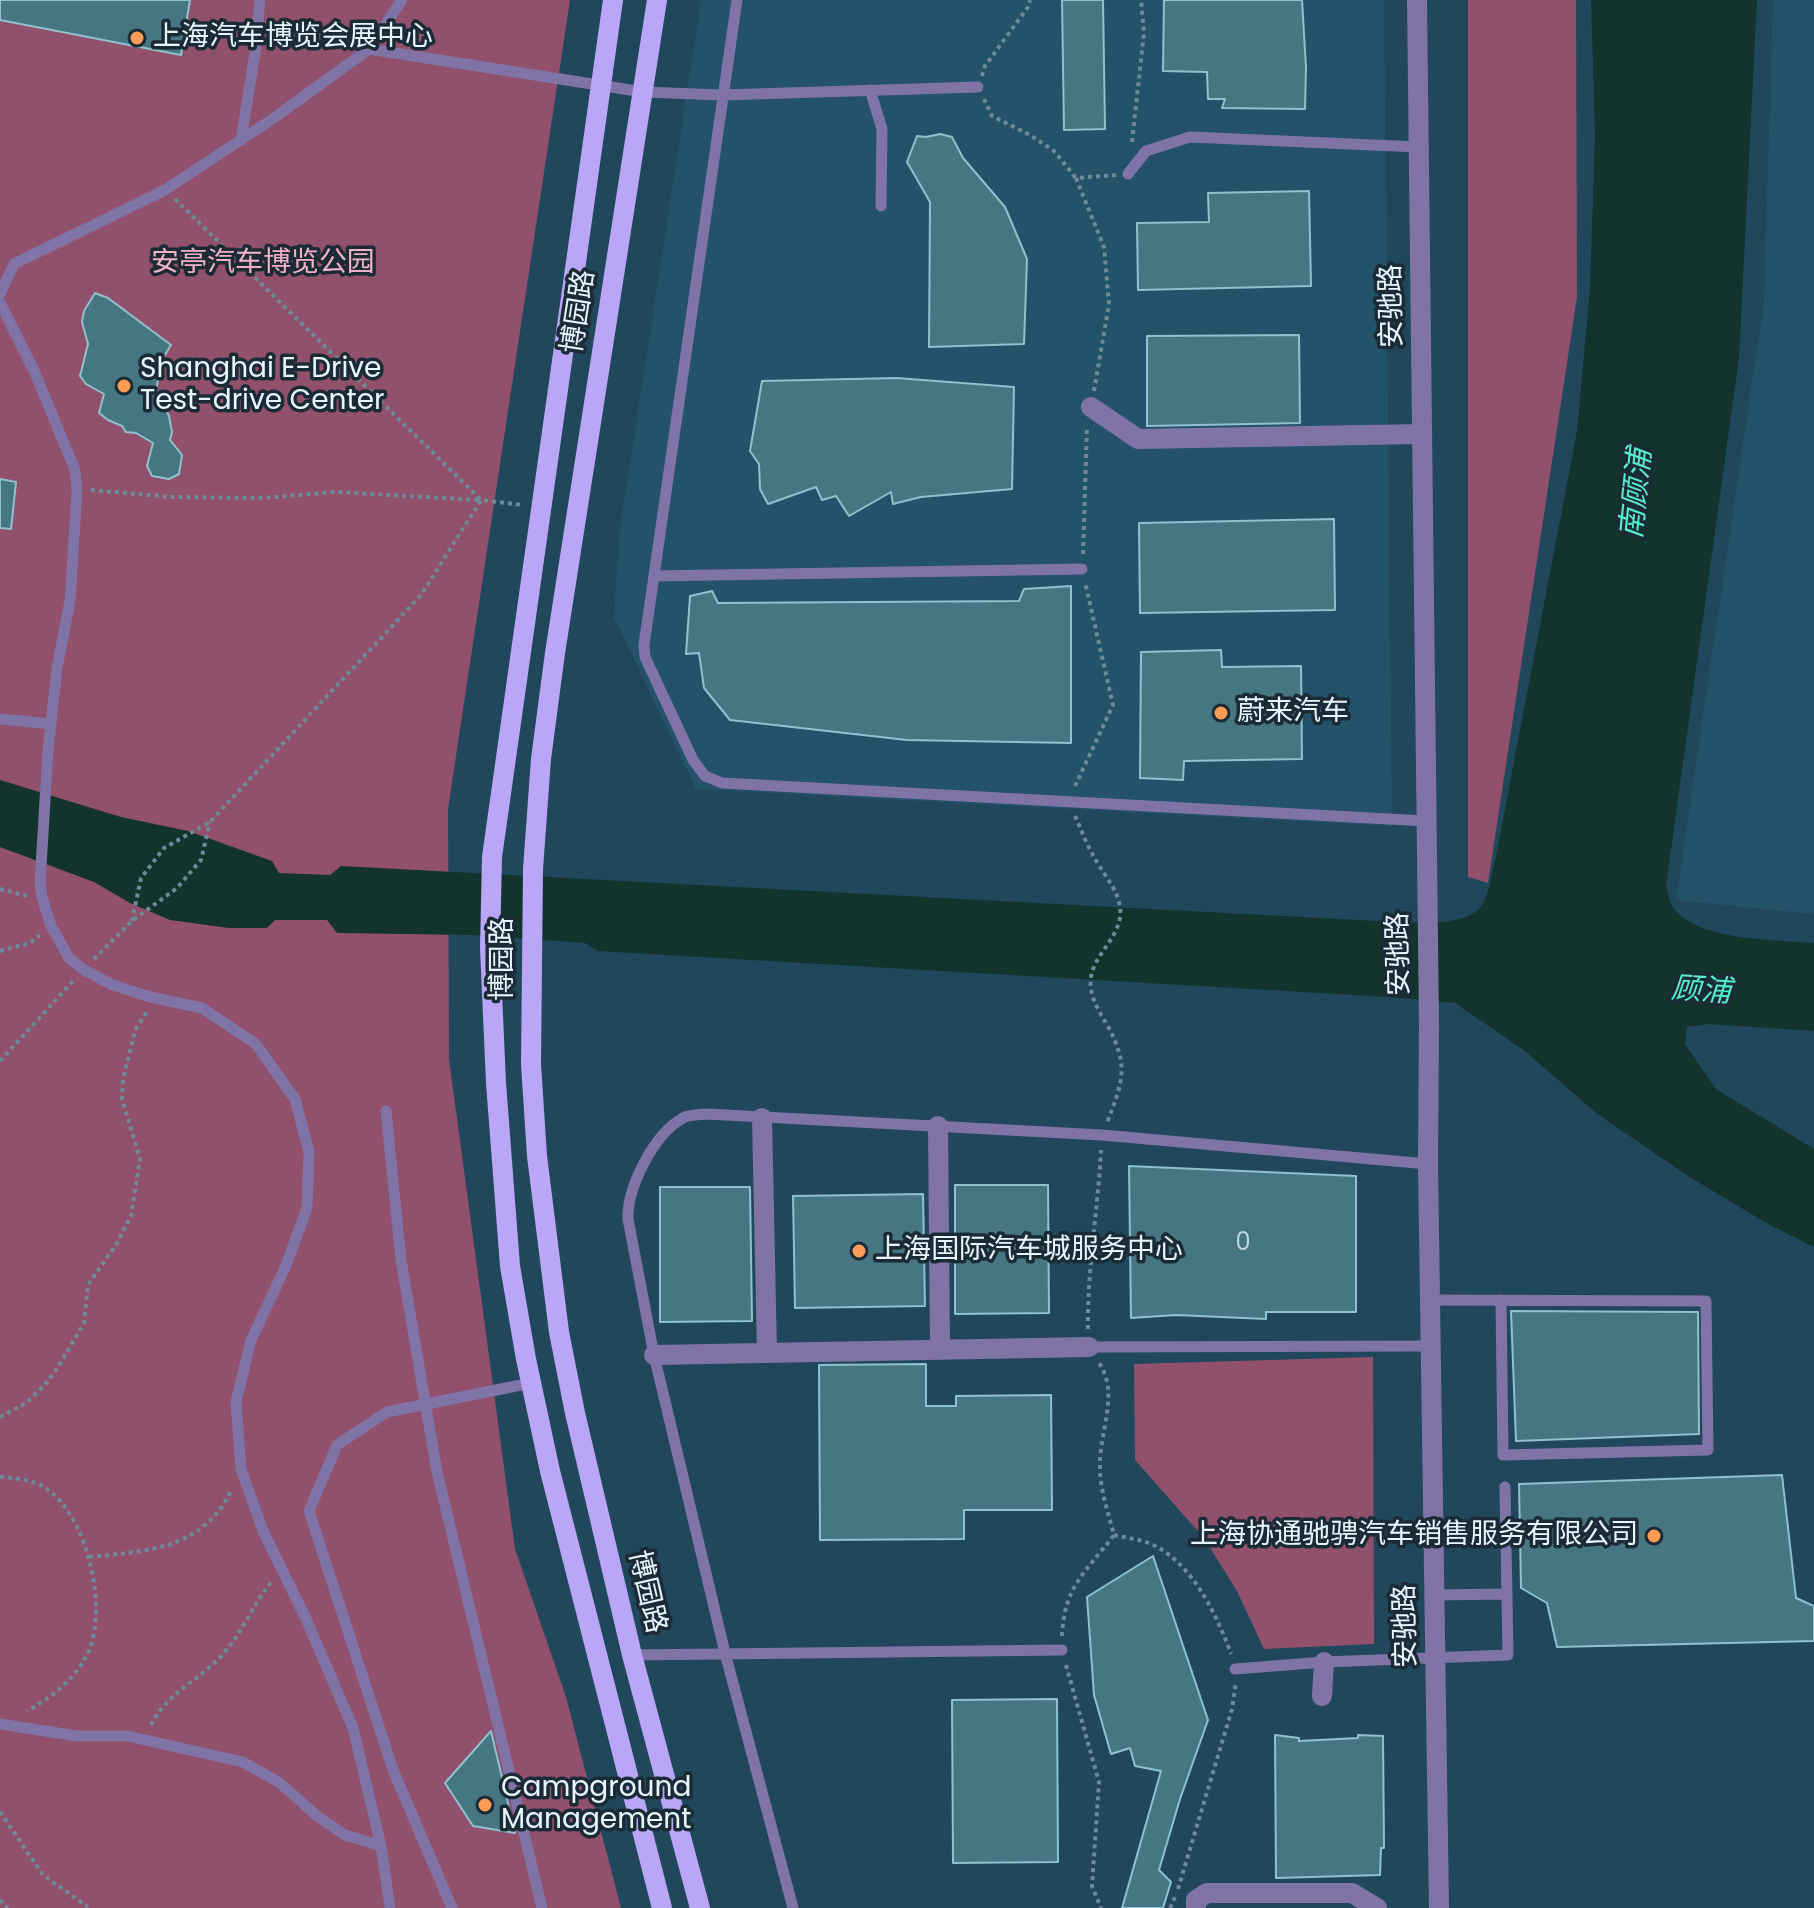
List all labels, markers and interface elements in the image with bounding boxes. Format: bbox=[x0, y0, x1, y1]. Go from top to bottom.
place label: 上海汽车博览会展中心 bbox=[153, 21, 433, 55]
marker: 上海汽车博览会展中心 bbox=[128, 29, 146, 47]
park label: 安亭汽车博览公园 bbox=[151, 247, 375, 281]
street label: 安驰路 bbox=[1375, 264, 1411, 348]
street label: 博园路 bbox=[557, 268, 603, 356]
place label: Shanghai E-Drive Test-drive Center bbox=[140, 353, 384, 419]
marker: Shanghai E-Drive Test-drive Center bbox=[115, 377, 133, 395]
water label: 南顾浦 bbox=[1615, 447, 1661, 541]
place label: 蔚来汽车 bbox=[1237, 696, 1349, 730]
marker: 蔚来汽车 bbox=[1212, 704, 1230, 722]
street label: 安驰路 bbox=[1382, 912, 1418, 996]
street label: 博园路 bbox=[487, 917, 521, 1001]
water label: 顾浦 bbox=[1670, 972, 1732, 1012]
house number: 0 bbox=[1235, 1230, 1251, 1258]
place label: 上海国际汽车城服务中心 bbox=[875, 1234, 1183, 1268]
marker: 上海国际汽车城服务中心 bbox=[850, 1242, 868, 1260]
place label: 上海协通驰骋汽车销售服务有限公司 bbox=[1190, 1519, 1638, 1553]
marker: 上海协通驰骋汽车销售服务有限公司 bbox=[1645, 1527, 1663, 1545]
street label: 博园路 bbox=[620, 1547, 672, 1637]
street label: 安驰路 bbox=[1389, 1584, 1425, 1668]
place label: Campground Management bbox=[501, 1772, 691, 1838]
marker: Campground Management bbox=[476, 1796, 494, 1814]

